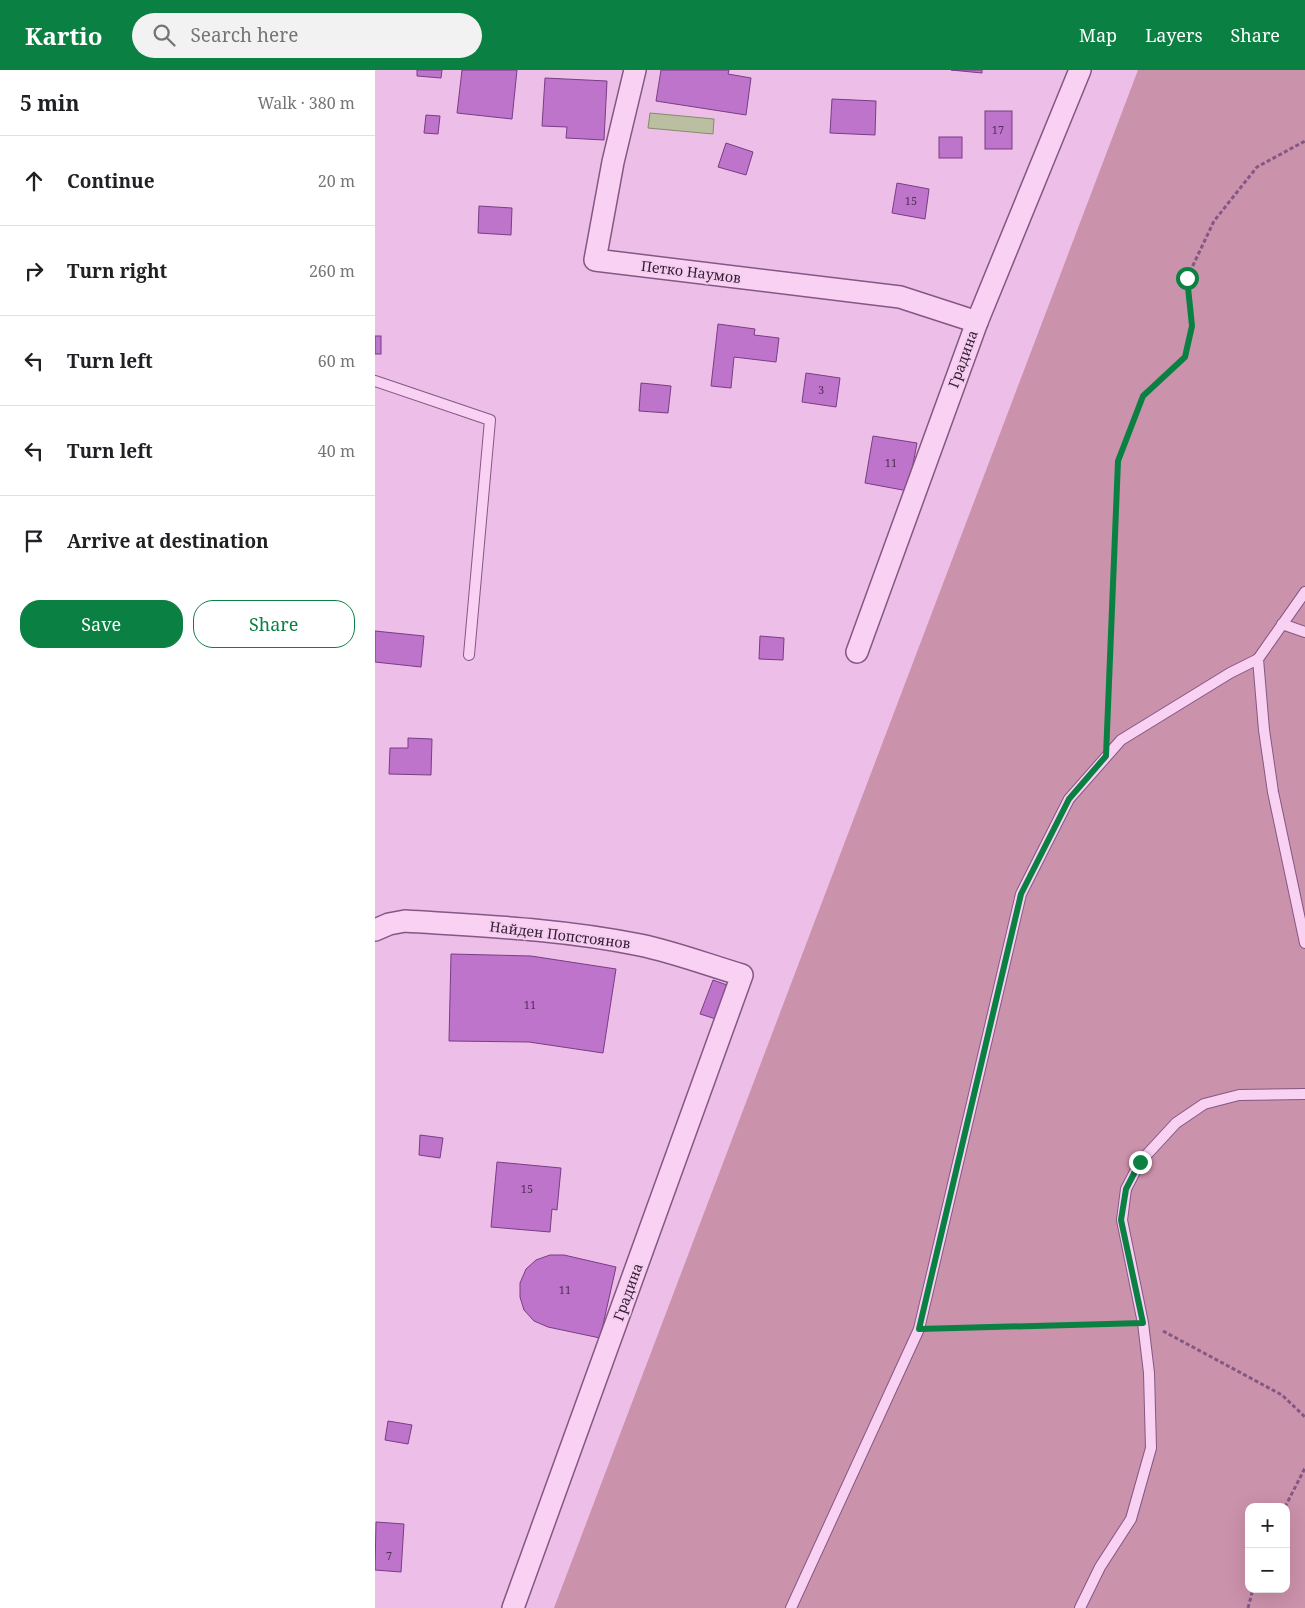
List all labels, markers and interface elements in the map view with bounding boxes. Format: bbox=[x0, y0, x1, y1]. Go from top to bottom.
search box bbox=[132, 13, 482, 58]
text: Kartio bbox=[25, 19, 102, 52]
icon: search bbox=[150, 21, 178, 49]
text: Search here bbox=[190, 22, 298, 48]
text: Map bbox=[1079, 23, 1117, 47]
text: Layers bbox=[1145, 23, 1203, 47]
text: Share bbox=[1231, 23, 1280, 47]
text: 5 min bbox=[20, 89, 79, 117]
text: Walk · 380 m bbox=[258, 92, 355, 114]
house number: 17 bbox=[992, 122, 1004, 137]
icon: ahead bbox=[20, 167, 48, 195]
text: Continue bbox=[67, 168, 155, 194]
text: 20 m bbox=[318, 170, 355, 192]
house number: 15 bbox=[905, 193, 917, 208]
street label: Петко Наумов bbox=[640, 256, 742, 287]
icon: right bbox=[20, 257, 48, 285]
text: Turn right bbox=[67, 258, 167, 284]
text: 260 m bbox=[309, 260, 355, 282]
route start bbox=[1176, 267, 1199, 290]
street label: Градина bbox=[943, 327, 982, 390]
icon: left bbox=[20, 347, 48, 375]
text: Turn left bbox=[67, 348, 153, 374]
text: 60 m bbox=[318, 350, 355, 372]
house number: 3 bbox=[818, 382, 824, 397]
icon: left bbox=[20, 437, 48, 465]
text: Turn left bbox=[67, 438, 153, 464]
text: 40 m bbox=[318, 440, 355, 462]
house number: 11 bbox=[885, 455, 897, 470]
icon: arrive bbox=[20, 527, 48, 555]
text: Arrive at destination bbox=[67, 528, 269, 554]
button: Save bbox=[20, 600, 183, 648]
button: Share bbox=[193, 600, 355, 648]
street label: Найден Попстоянов bbox=[489, 916, 632, 953]
house number: 11 bbox=[524, 997, 536, 1012]
route end bbox=[1129, 1151, 1152, 1174]
house number: 15 bbox=[521, 1181, 533, 1196]
street label: Градина bbox=[608, 1260, 647, 1323]
house number: 11 bbox=[559, 1282, 571, 1297]
map controls bbox=[1245, 1503, 1290, 1593]
button: + bbox=[1245, 1503, 1290, 1548]
house number: 7 bbox=[386, 1548, 392, 1563]
button: − bbox=[1245, 1548, 1290, 1593]

